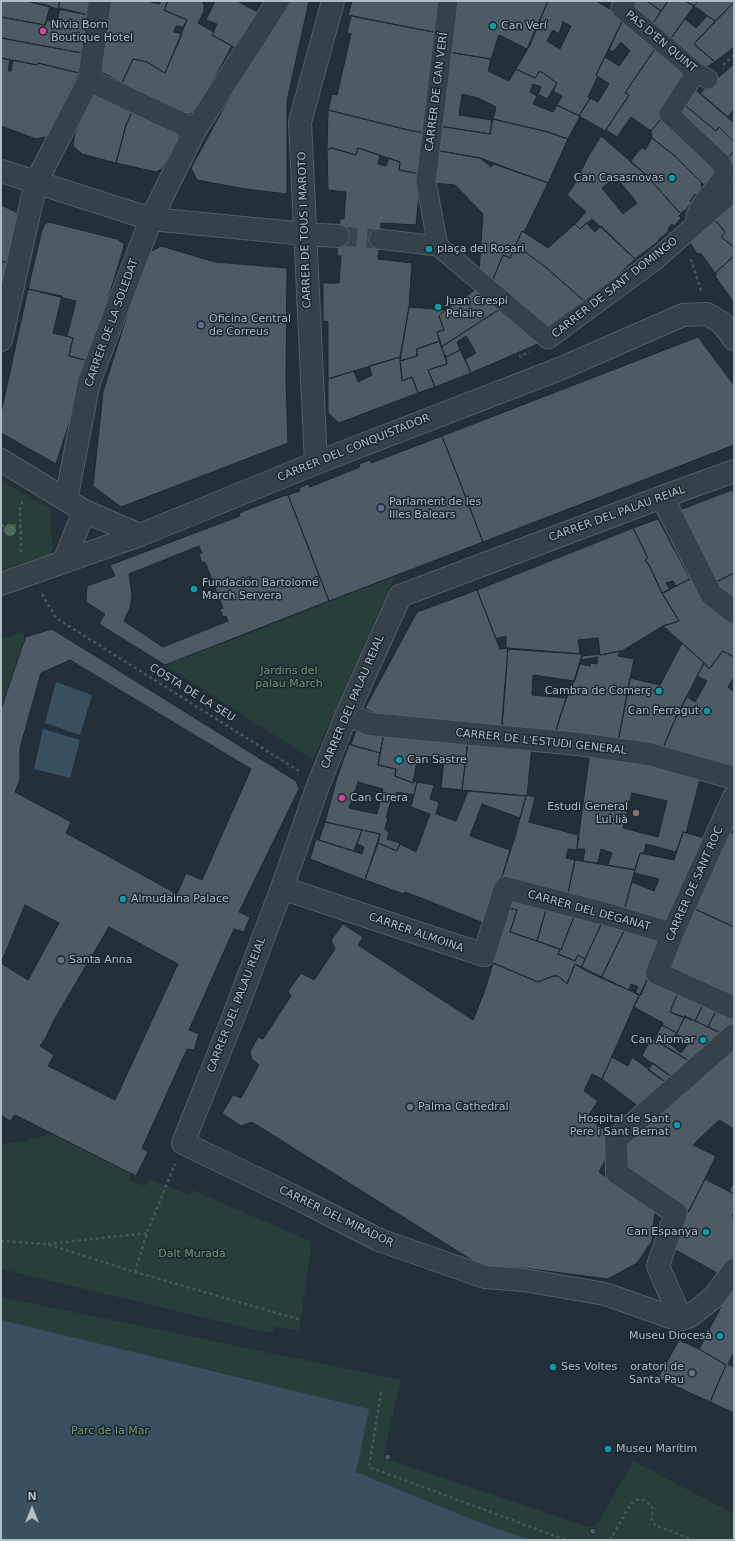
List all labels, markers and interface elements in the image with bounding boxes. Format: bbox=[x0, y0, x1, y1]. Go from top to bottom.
street label: PAS D'EN QUINT bbox=[623, 8, 699, 76]
place label: Nivia Born Boutique Hotel bbox=[51, 18, 133, 44]
place label: Can Verí bbox=[501, 19, 547, 33]
marker: Can Verí bbox=[488, 21, 498, 31]
marker: Nivia Born Boutique Hotel bbox=[38, 26, 48, 36]
street label: CARRER DE CAN VERÍ bbox=[423, 32, 451, 152]
street label: CARRER DE TOUS I MAROTO bbox=[296, 151, 314, 309]
place label: Can Casasnovas bbox=[574, 171, 664, 185]
marker: Can Casasnovas bbox=[667, 173, 677, 183]
street label: CARRER DE SANT DOMINGO bbox=[550, 235, 680, 341]
place label: plaça del Rosari bbox=[437, 242, 524, 256]
marker: plaça del Rosari bbox=[424, 244, 434, 254]
street label: CARRER DE LA SOLEDAT bbox=[83, 257, 141, 389]
place label: Juan Crespí Pelaire bbox=[446, 294, 508, 320]
marker: Juan Crespí Pelaire bbox=[433, 302, 443, 312]
place label: Oficina Central de Correus bbox=[209, 312, 291, 338]
marker: Oficina Central de Correus bbox=[196, 320, 206, 330]
street label: CARRER DEL CONQUISTADOR bbox=[276, 411, 432, 485]
street label: CARRER DEL PALAU REIAL bbox=[547, 483, 687, 545]
place label: Parlament de les Illes Balears bbox=[389, 495, 481, 521]
marker: Parlament de les Illes Balears bbox=[376, 503, 386, 513]
place label: Fundación Bartolomé March Servera bbox=[202, 576, 319, 602]
marker: Fundación Bartolomé March Servera bbox=[189, 584, 199, 594]
street label: CARRER DEL PALAU REIAL bbox=[319, 633, 387, 771]
street label: COSTA DE LA SEU bbox=[147, 661, 237, 725]
park label: Jardins del palau March bbox=[255, 664, 323, 690]
place label: Cambra de Comerç bbox=[545, 684, 651, 698]
marker: Cambra de Comerç bbox=[654, 686, 664, 696]
place label: Can Ferragut bbox=[628, 704, 699, 718]
marker: Can Ferragut bbox=[702, 706, 712, 716]
street label: CARRER DE L'ESTUDI GENERAL bbox=[455, 726, 627, 758]
place label: Can Sastre bbox=[407, 753, 467, 767]
marker: Can Sastre bbox=[394, 755, 404, 765]
place label: Can Cirera bbox=[350, 791, 408, 805]
marker: Can Cirera bbox=[337, 793, 347, 803]
place label: Estudi General Lul·lià bbox=[547, 800, 628, 826]
marker: Estudi General Lul·lià bbox=[631, 808, 641, 818]
street label: CARRER DE SANT ROC bbox=[664, 824, 726, 944]
street label: CARRER DEL DEGANAT bbox=[526, 888, 652, 934]
place label: Almudaina Palace bbox=[131, 892, 229, 906]
marker: Almudaina Palace bbox=[118, 894, 128, 904]
street label: CARRER ALMOINA bbox=[367, 911, 465, 955]
street label: CARRER DEL PALAU REIAL bbox=[205, 935, 269, 1075]
place label: Santa Anna bbox=[69, 953, 132, 967]
marker: Santa Anna bbox=[56, 955, 66, 965]
place label: Can Alomar bbox=[631, 1033, 695, 1047]
marker: Can Alomar bbox=[698, 1035, 708, 1045]
place label: Palma Cathedral bbox=[418, 1100, 509, 1114]
marker: Palma Cathedral bbox=[405, 1102, 415, 1112]
place label: Hospital de Sant Pere i Sant Bernat bbox=[570, 1112, 669, 1138]
marker: Hospital de Sant Pere i Sant Bernat bbox=[672, 1120, 682, 1130]
street label: CARRER DEL MIRADOR bbox=[277, 1183, 395, 1251]
place label: Can Espanya bbox=[626, 1225, 698, 1239]
marker: Can Espanya bbox=[701, 1227, 711, 1237]
park label: Dalt Murada bbox=[158, 1247, 226, 1261]
place label: Museu Diocesà bbox=[629, 1329, 712, 1343]
marker: Museu Diocesà bbox=[715, 1331, 725, 1341]
place label: Ses Voltes bbox=[561, 1360, 617, 1374]
place label: oratori de Santa Pau bbox=[629, 1360, 684, 1386]
marker: Ses Voltes bbox=[548, 1362, 558, 1372]
marker: oratori de Santa Pau bbox=[687, 1368, 697, 1378]
park label: Parc de la Mar bbox=[71, 1424, 149, 1438]
place label: Museu Marítim bbox=[616, 1442, 697, 1456]
marker: Museu Marítim bbox=[603, 1444, 613, 1454]
north arrow bbox=[12, 1489, 52, 1529]
text: N bbox=[27, 1490, 37, 1503]

